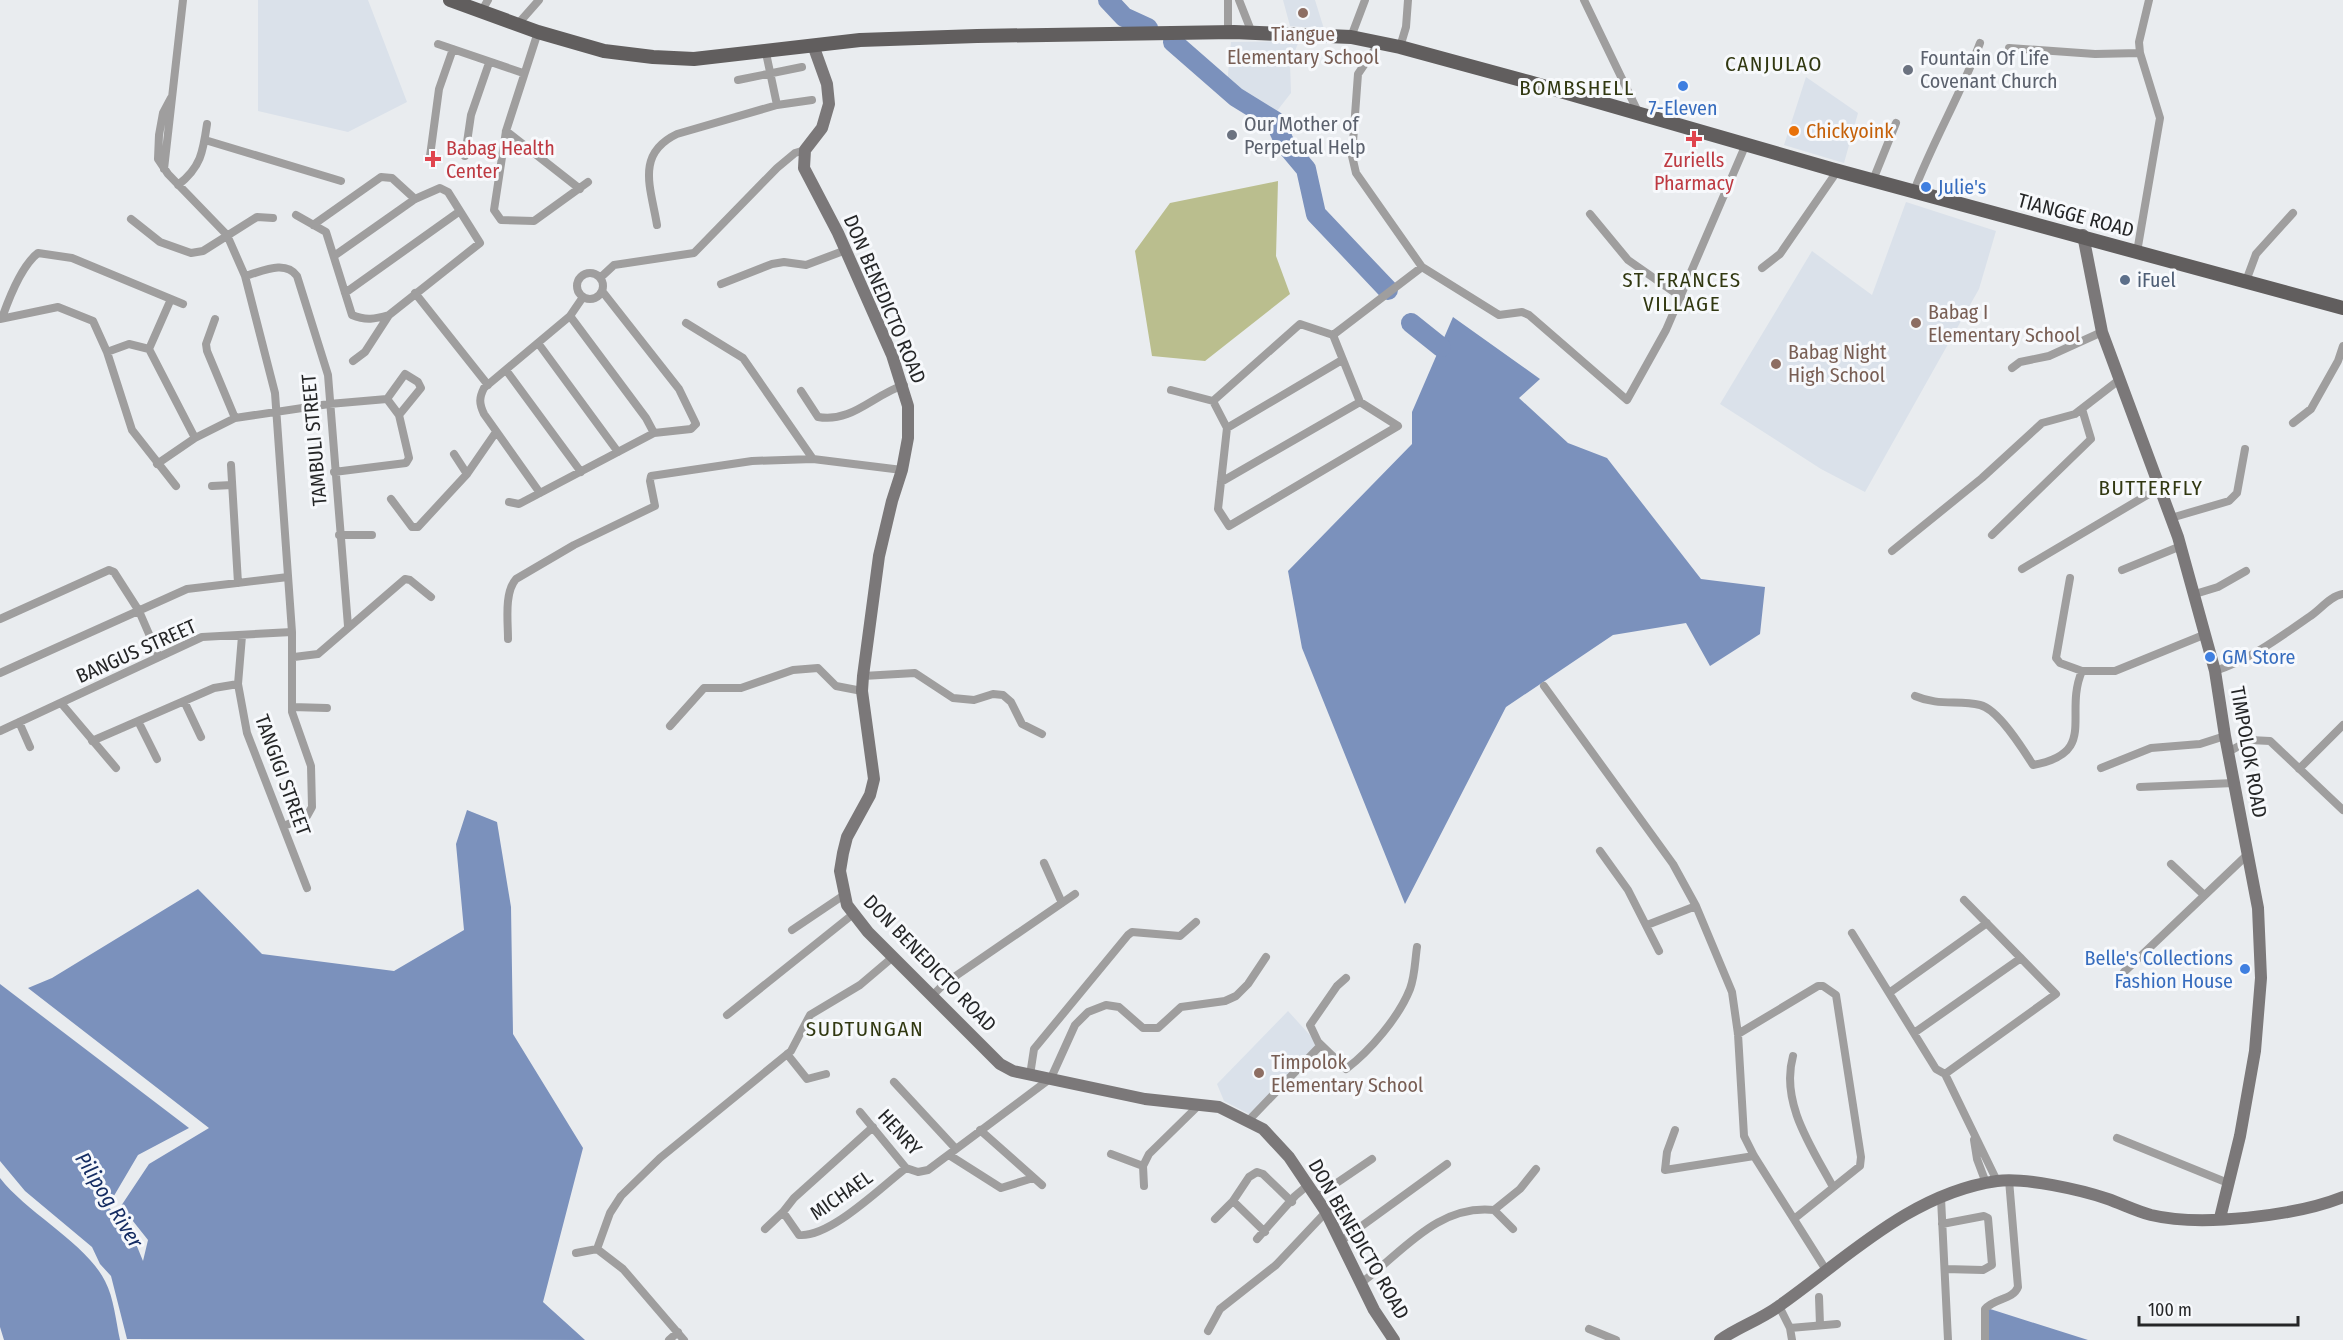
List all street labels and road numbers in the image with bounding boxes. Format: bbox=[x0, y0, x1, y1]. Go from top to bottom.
street label: TIANGGE ROAD bbox=[2015, 188, 2137, 242]
street label: DON BENEDICTO ROAD bbox=[839, 211, 931, 387]
street label: TAMBULI STREET bbox=[296, 372, 332, 507]
street label: BANGUS STREET bbox=[72, 614, 200, 688]
street label: TIMPOLOK ROAD bbox=[2226, 685, 2272, 819]
street label: TANGIGI STREET bbox=[250, 711, 316, 839]
street label: DON BENEDICTO ROAD bbox=[859, 890, 1001, 1036]
street label: HENRY bbox=[873, 1104, 927, 1160]
street label: DON BENEDICTO ROAD bbox=[1303, 1155, 1415, 1323]
street label: MICHAEL bbox=[805, 1165, 877, 1225]

